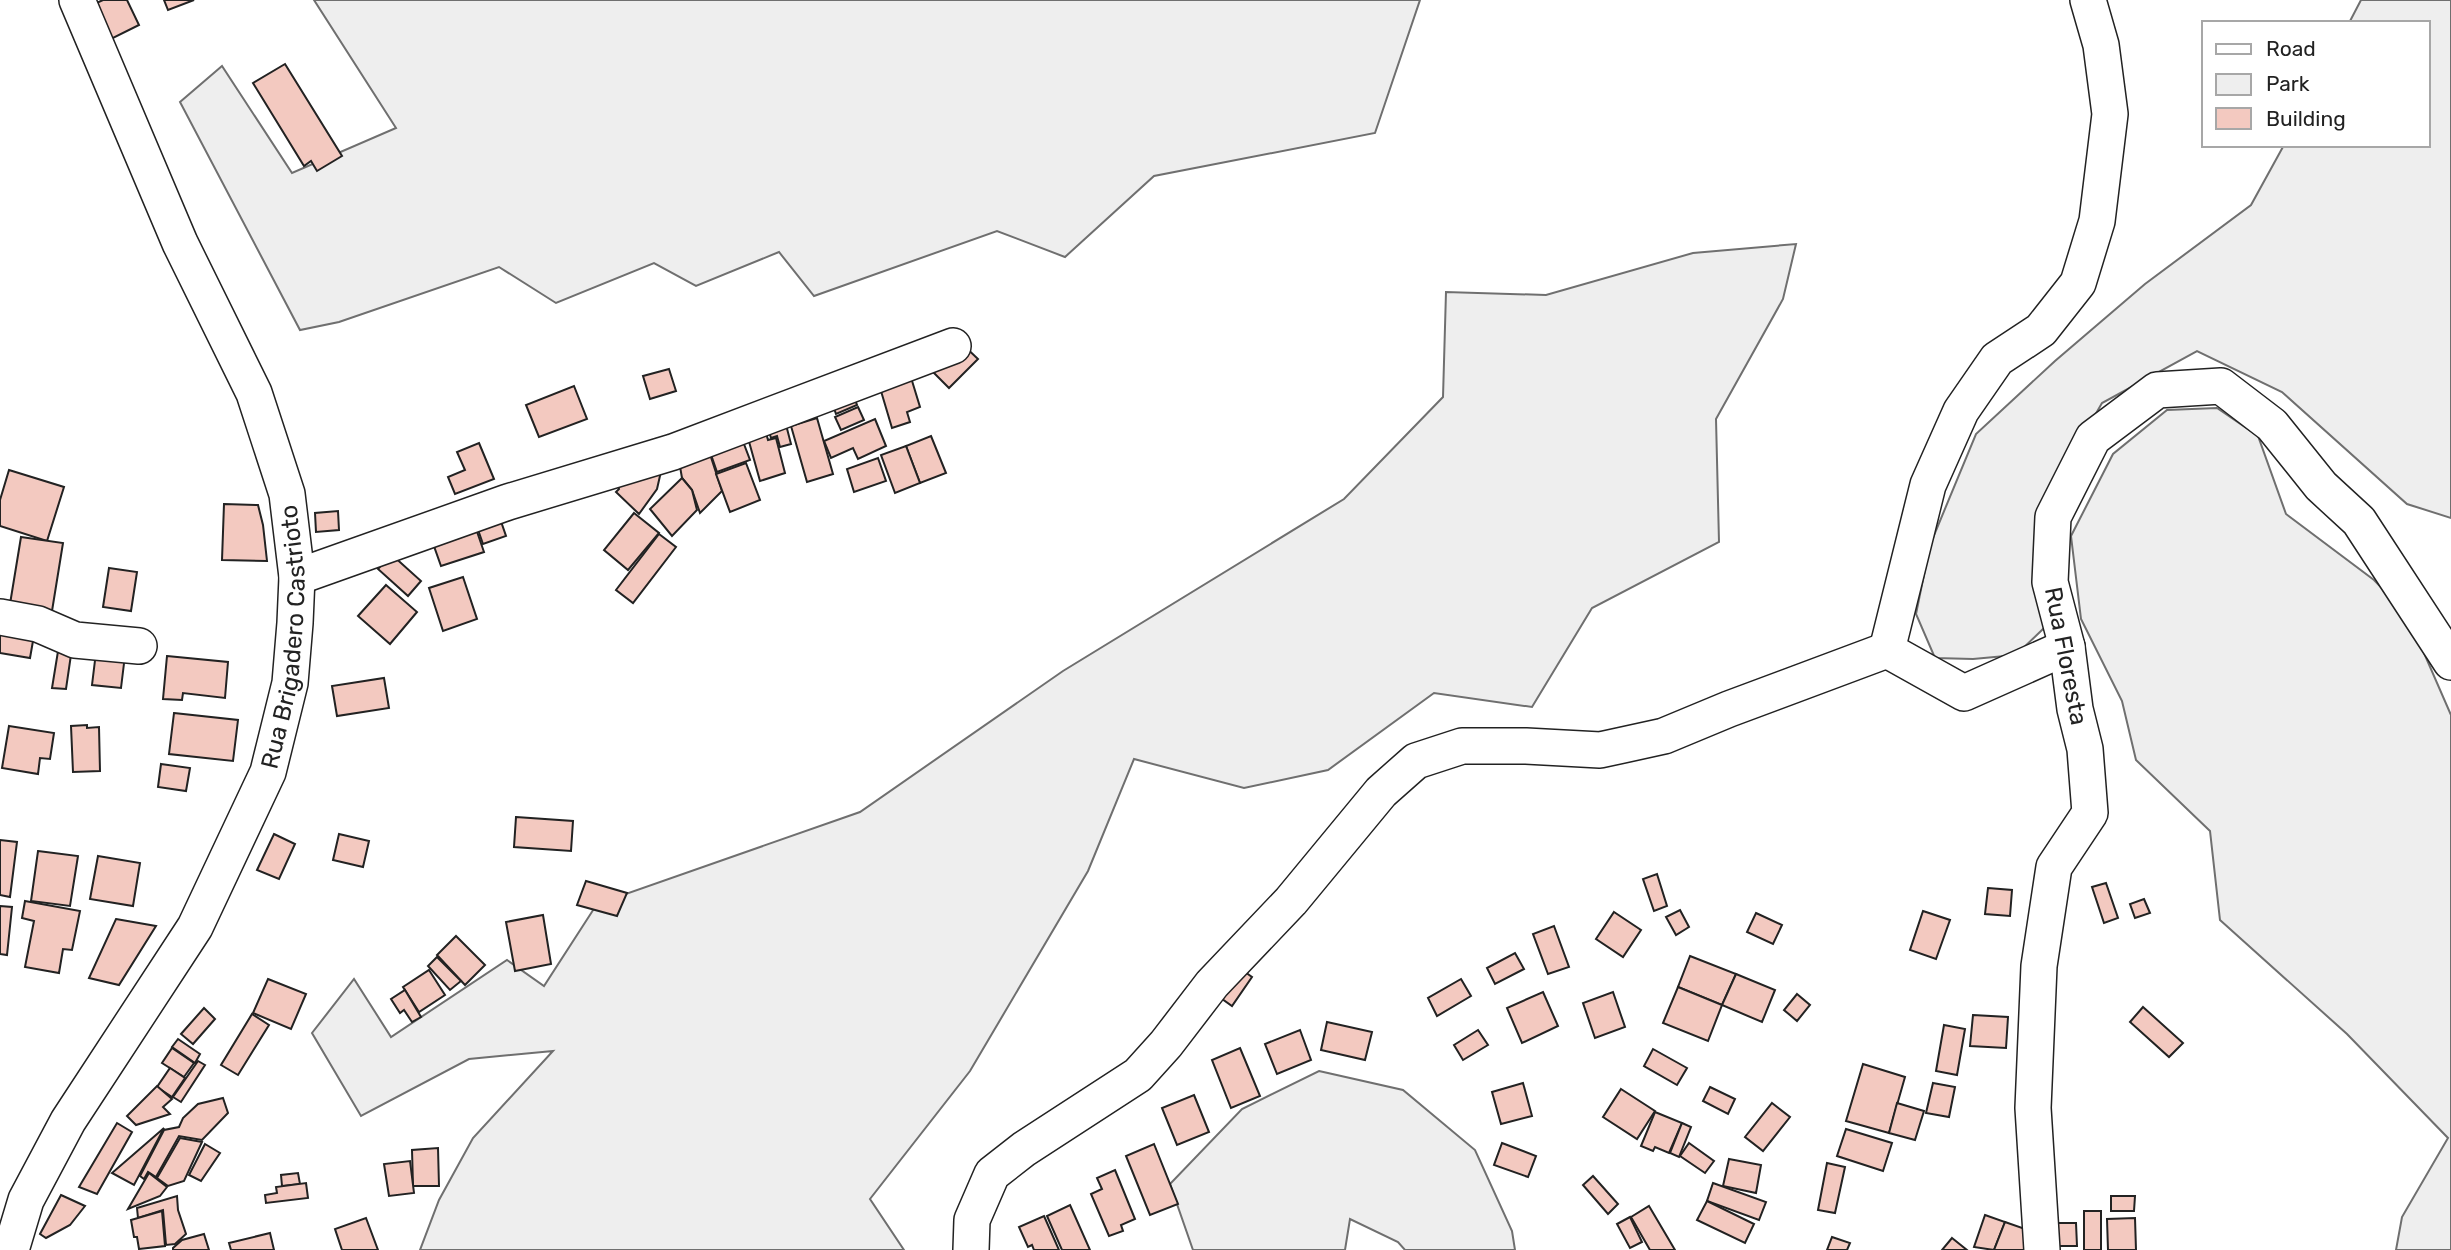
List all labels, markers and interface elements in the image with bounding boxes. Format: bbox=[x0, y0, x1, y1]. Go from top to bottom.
legend bbox=[2202, 21, 2430, 147]
text: Road bbox=[2266, 36, 2316, 61]
text: Park bbox=[2266, 71, 2310, 96]
text: Building bbox=[2266, 106, 2346, 131]
street label: Rua Brigadero Castrioto bbox=[255, 503, 311, 772]
street label: Rua Floresta bbox=[2039, 585, 2093, 727]

